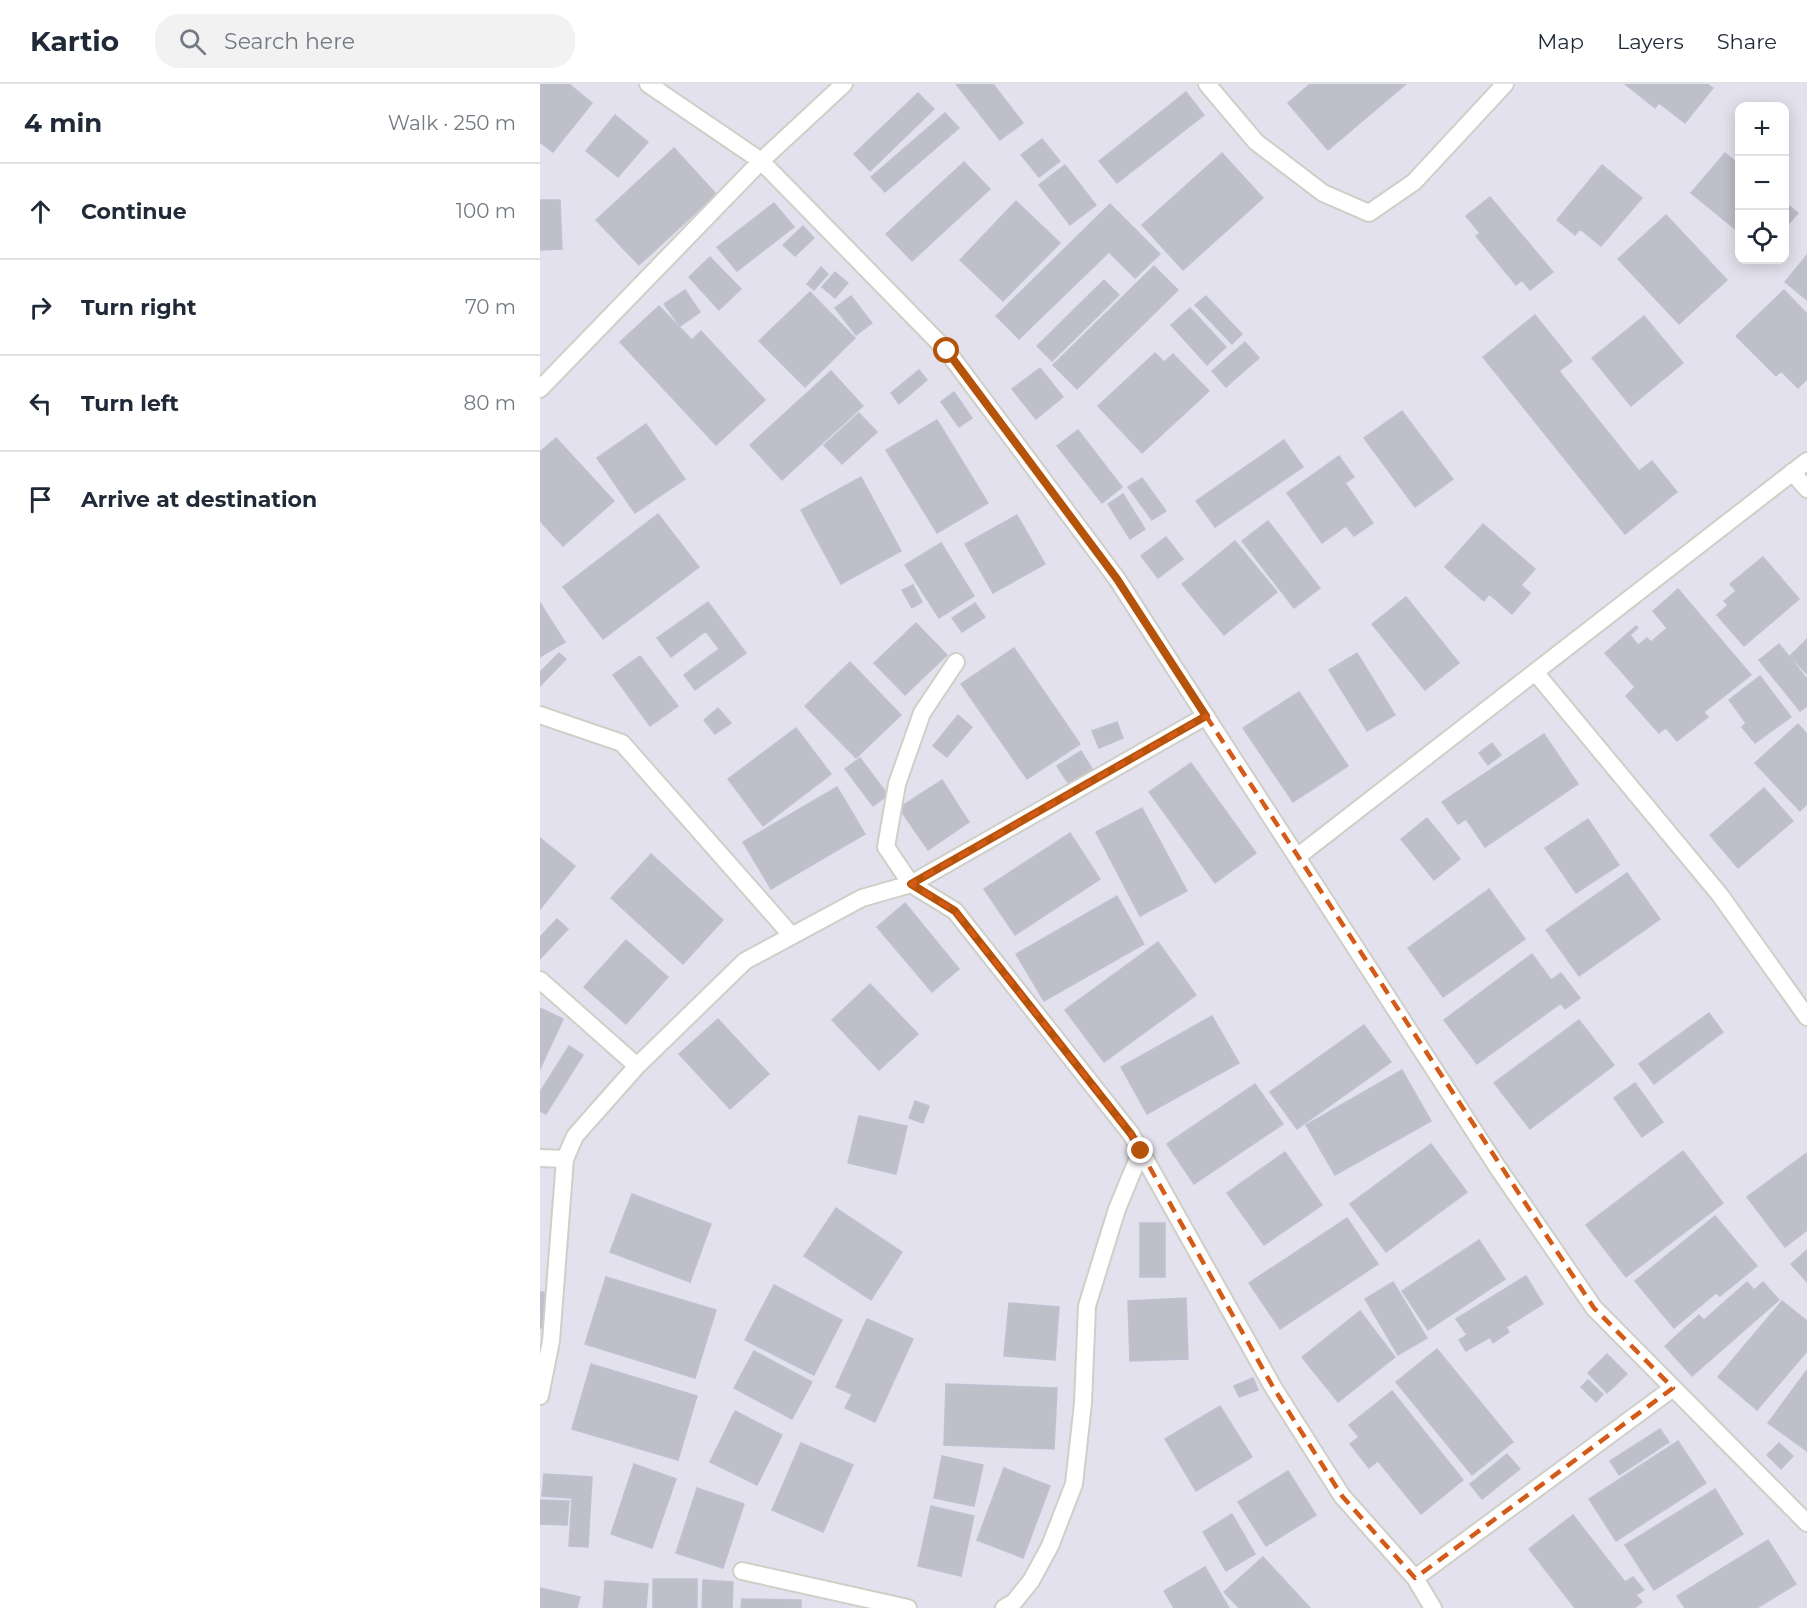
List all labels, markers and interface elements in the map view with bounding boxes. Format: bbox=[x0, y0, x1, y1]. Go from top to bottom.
search box bbox=[155, 14, 575, 68]
text: Kartio bbox=[30, 24, 119, 58]
icon: search bbox=[176, 25, 209, 58]
text: Search here bbox=[224, 28, 355, 55]
text: Map bbox=[1537, 29, 1584, 54]
text: Layers bbox=[1617, 29, 1684, 54]
text: Share bbox=[1717, 29, 1777, 54]
map controls bbox=[1735, 102, 1789, 264]
button: + bbox=[1735, 102, 1789, 156]
text: 4 min bbox=[24, 107, 102, 139]
text: Walk · 250 m bbox=[388, 111, 516, 135]
button: − bbox=[1735, 156, 1789, 210]
icon: ahead bbox=[24, 195, 57, 228]
text: Continue bbox=[81, 198, 187, 225]
text: 100 m bbox=[456, 199, 516, 223]
button: locate bbox=[1735, 210, 1789, 264]
icon: right bbox=[24, 291, 57, 324]
text: Turn right bbox=[81, 294, 196, 321]
text: 70 m bbox=[465, 295, 516, 319]
route start bbox=[933, 337, 959, 363]
icon: left bbox=[24, 387, 57, 420]
text: Turn left bbox=[81, 390, 179, 417]
text: 80 m bbox=[464, 391, 516, 415]
icon: arrive bbox=[24, 483, 57, 516]
text: Arrive at destination bbox=[81, 486, 317, 513]
route end bbox=[1127, 1137, 1153, 1163]

